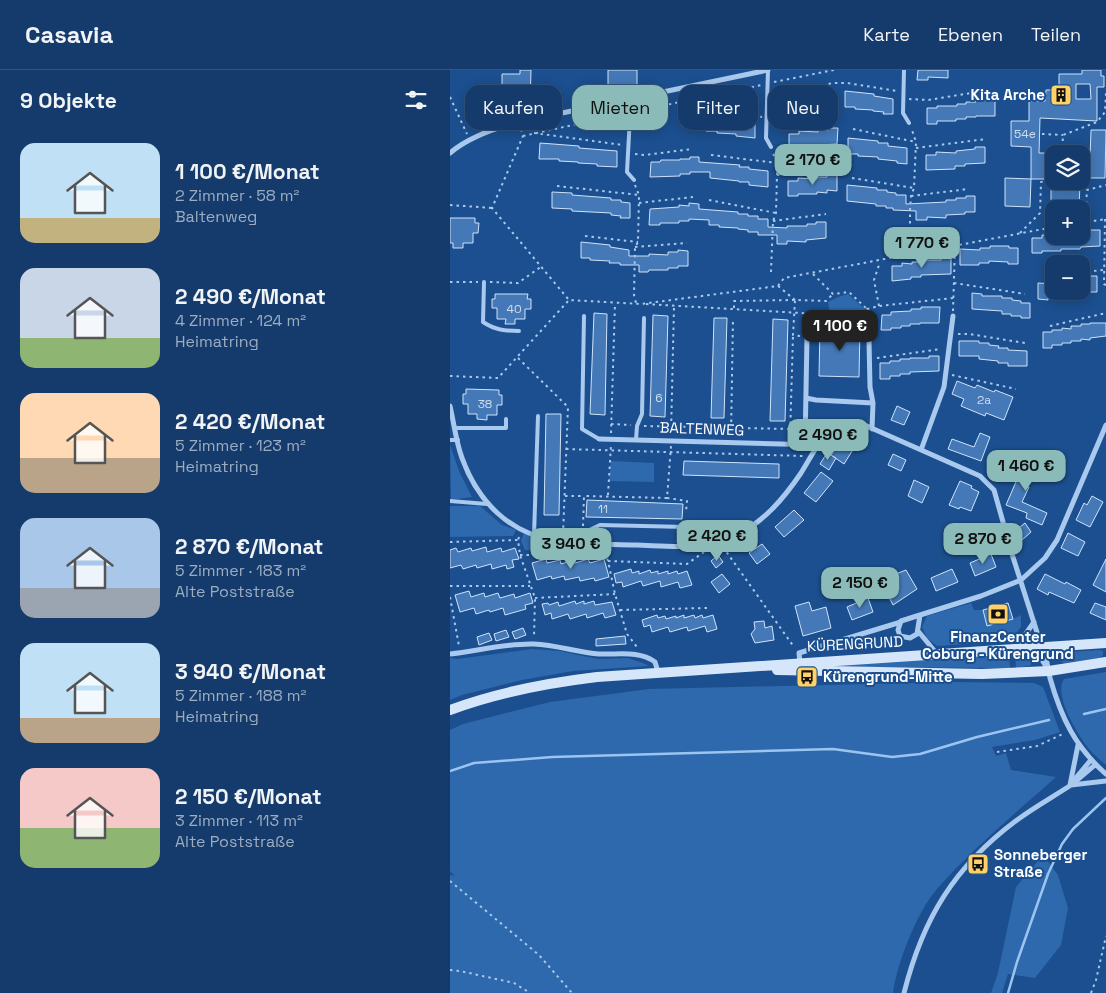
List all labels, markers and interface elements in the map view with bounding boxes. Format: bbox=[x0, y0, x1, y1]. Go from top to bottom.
text: Casavia bbox=[25, 19, 113, 50]
text: Karte bbox=[863, 23, 910, 46]
text: Ebenen bbox=[938, 23, 1003, 46]
text: Teilen bbox=[1031, 23, 1081, 46]
building icon: Kita Arche bbox=[1049, 83, 1073, 107]
chip: Kaufen bbox=[465, 85, 562, 130]
chip: Mieten bbox=[572, 85, 668, 130]
chip: Filter bbox=[678, 85, 758, 130]
chip: Neu bbox=[768, 85, 838, 130]
place label: Kita Arche bbox=[971, 85, 1045, 104]
icon: filters bbox=[402, 86, 430, 114]
text: 9 Objekte bbox=[20, 87, 117, 114]
house number: 54e bbox=[1014, 126, 1036, 142]
pin: 2 170 € bbox=[767, 144, 859, 186]
map controls bbox=[1045, 145, 1090, 300]
button: layers bbox=[1045, 145, 1090, 190]
text: 2 170 € bbox=[786, 149, 840, 170]
text: 1 100 €/Monat bbox=[175, 158, 320, 185]
icon: home bbox=[60, 163, 120, 223]
text: 2 Zimmer · 58 m² bbox=[175, 185, 299, 206]
button: + bbox=[1045, 200, 1090, 245]
text: Baltenweg bbox=[175, 206, 257, 227]
pin: 1 770 € bbox=[876, 226, 968, 269]
text: 1 770 € bbox=[895, 232, 949, 253]
button: − bbox=[1045, 255, 1090, 300]
text: 2 490 €/Monat bbox=[175, 283, 326, 310]
icon: home bbox=[60, 288, 120, 348]
house number: 40 bbox=[506, 301, 522, 317]
text: 4 Zimmer · 124 m² bbox=[175, 310, 306, 331]
pin: 1 100 € bbox=[794, 310, 886, 352]
text: 1 100 € bbox=[813, 315, 867, 336]
text: Heimatring bbox=[175, 331, 259, 352]
house number: 6 bbox=[655, 390, 663, 406]
house number: 2a bbox=[977, 392, 991, 408]
house number: 38 bbox=[478, 396, 492, 412]
text: 2 420 €/Monat bbox=[175, 408, 325, 435]
icon: home bbox=[60, 413, 120, 473]
street label: BALTENWEG bbox=[659, 418, 745, 439]
pin: 2 490 € bbox=[782, 418, 874, 461]
text: 2 490 € bbox=[799, 424, 857, 445]
text: 5 Zimmer · 123 m² bbox=[175, 435, 306, 456]
pin: 1 460 € bbox=[980, 450, 1072, 492]
text: 1 460 € bbox=[998, 455, 1054, 476]
text: Heimatring bbox=[175, 456, 259, 477]
house number: 11 bbox=[598, 501, 608, 517]
pin: 2 420 € bbox=[671, 520, 763, 562]
pin: 2 870 € bbox=[937, 522, 1029, 565]
text: 2 420 € bbox=[688, 525, 746, 546]
pin: 3 940 € bbox=[525, 528, 617, 570]
text: 2 870 € bbox=[954, 528, 1012, 549]
text: 2 870 €/Monat bbox=[175, 533, 323, 560]
text: 3 940 € bbox=[541, 533, 601, 554]
icon: home bbox=[60, 538, 120, 598]
text: 5 Zimmer · 183 m² bbox=[175, 560, 306, 581]
pin: 2 150 € bbox=[814, 566, 906, 609]
text: 2 150 € bbox=[832, 572, 888, 593]
text: Alte Poststraße bbox=[175, 581, 295, 602]
bank icon: FinanzCenter Coburg - Kürengrund bbox=[986, 602, 1010, 626]
place label: FinanzCenter Coburg - Kürengrund bbox=[922, 627, 1074, 663]
street label: KÜRENGRUND bbox=[806, 631, 904, 656]
text: 3 940 €/Monat bbox=[175, 658, 326, 685]
icon: home bbox=[60, 663, 120, 723]
bus stop icon: Kürengrund-Mitte bbox=[795, 665, 819, 689]
place label: Kürengrund-Mitte bbox=[823, 667, 953, 686]
text: 5 Zimmer · 188 m² bbox=[175, 685, 306, 706]
text: Heimatring bbox=[175, 706, 259, 727]
text: 2 150 €/Monat bbox=[175, 783, 322, 810]
icon: home bbox=[60, 788, 120, 848]
text: 3 Zimmer · 113 m² bbox=[175, 810, 303, 831]
text: Alte Poststraße bbox=[175, 831, 295, 852]
place label: Sonneberger Straße bbox=[994, 845, 1088, 881]
bus stop icon: Sonneberger Straße bbox=[966, 852, 990, 876]

